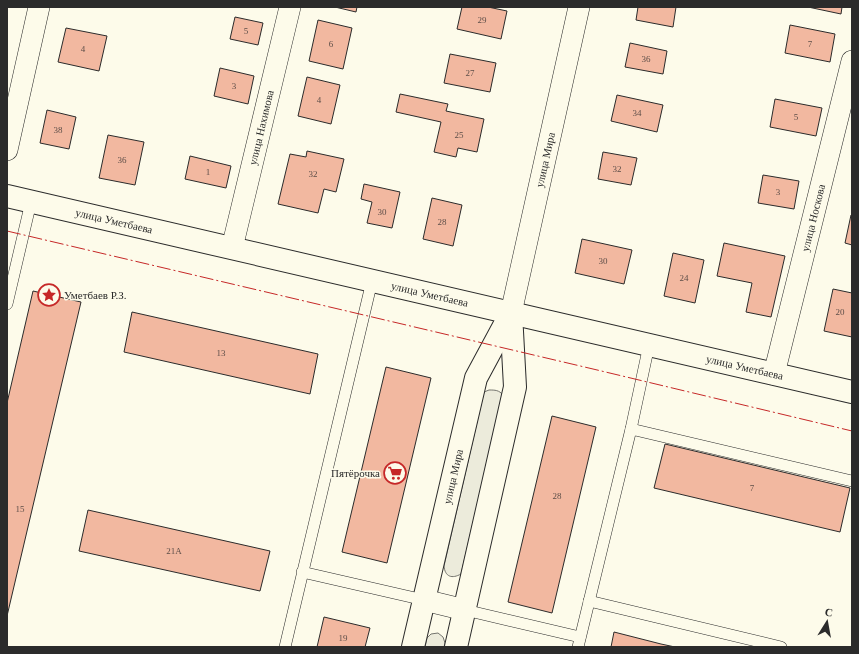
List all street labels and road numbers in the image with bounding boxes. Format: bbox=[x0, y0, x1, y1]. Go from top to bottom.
street label: улица Нахимова bbox=[246, 89, 276, 166]
street label: улица Мира bbox=[533, 131, 557, 188]
street label: улица Носкова bbox=[799, 183, 827, 253]
street label: улица Уметбаева bbox=[74, 206, 154, 236]
street label: улица Уметбаева bbox=[390, 279, 470, 309]
street label: улица Уметбаева bbox=[705, 352, 785, 382]
street label: улица Мира bbox=[441, 448, 465, 505]

